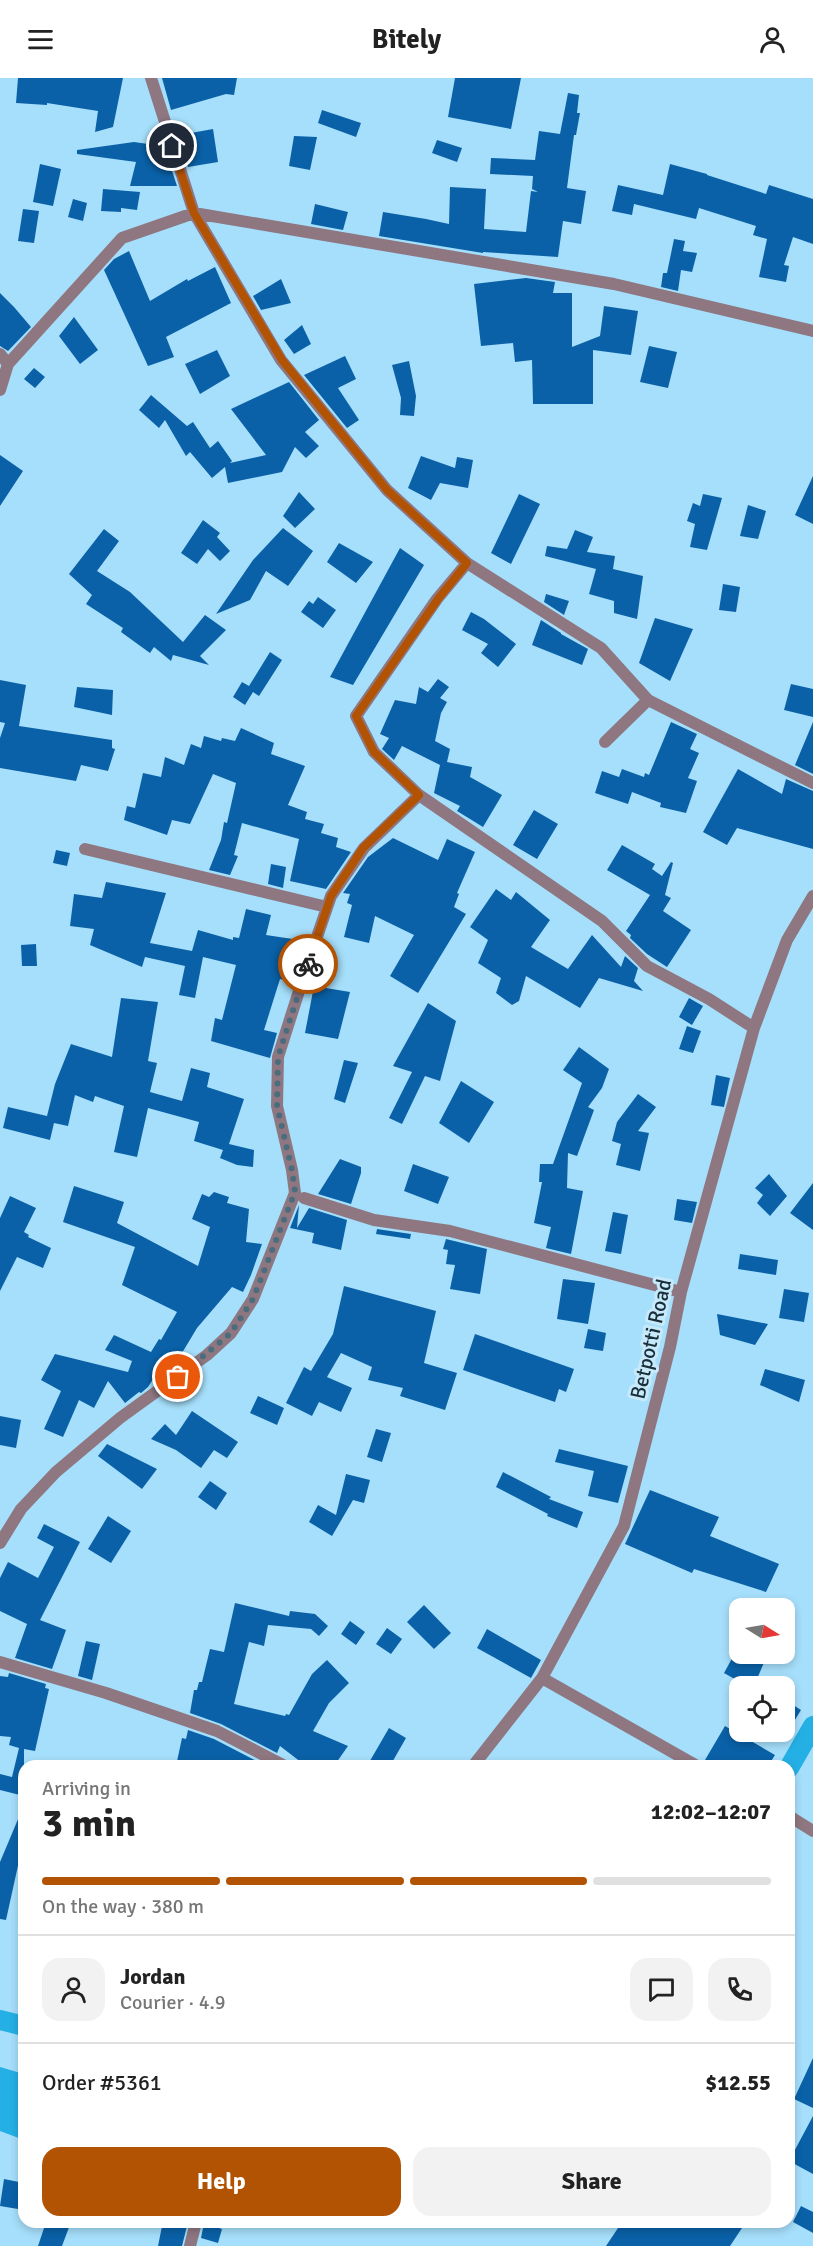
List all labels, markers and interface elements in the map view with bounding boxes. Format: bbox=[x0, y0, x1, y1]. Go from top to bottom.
icon: menu bbox=[24, 23, 57, 56]
text: Bitely bbox=[372, 23, 441, 56]
icon: person bbox=[756, 23, 789, 56]
pin bbox=[146, 120, 197, 171]
icon: home bbox=[155, 129, 188, 162]
courier bbox=[278, 934, 338, 994]
icon: bike bbox=[292, 948, 325, 981]
street label: Betpotti Road bbox=[625, 1276, 677, 1402]
pin bbox=[152, 1351, 203, 1402]
icon: bag bbox=[161, 1360, 194, 1393]
north arrow bbox=[729, 1598, 795, 1664]
map controls bbox=[729, 1598, 795, 1742]
button: locate bbox=[729, 1676, 795, 1742]
text: Arriving in bbox=[42, 1776, 131, 1801]
text: 12:02–12:07 bbox=[651, 1798, 771, 1825]
text: 3 min bbox=[42, 1799, 136, 1847]
text: On the way · 380 m bbox=[42, 1894, 204, 1919]
button: person bbox=[42, 1958, 105, 2021]
button: chat bbox=[630, 1958, 693, 2021]
button: phone bbox=[708, 1958, 771, 2021]
text: Jordan bbox=[120, 1963, 186, 1990]
text: Courier · 4.9 bbox=[120, 1990, 226, 2015]
text: Order #5361 bbox=[42, 2069, 162, 2096]
text: $12.55 bbox=[705, 2069, 771, 2096]
button: Help bbox=[42, 2147, 401, 2216]
button: Share bbox=[413, 2147, 771, 2216]

